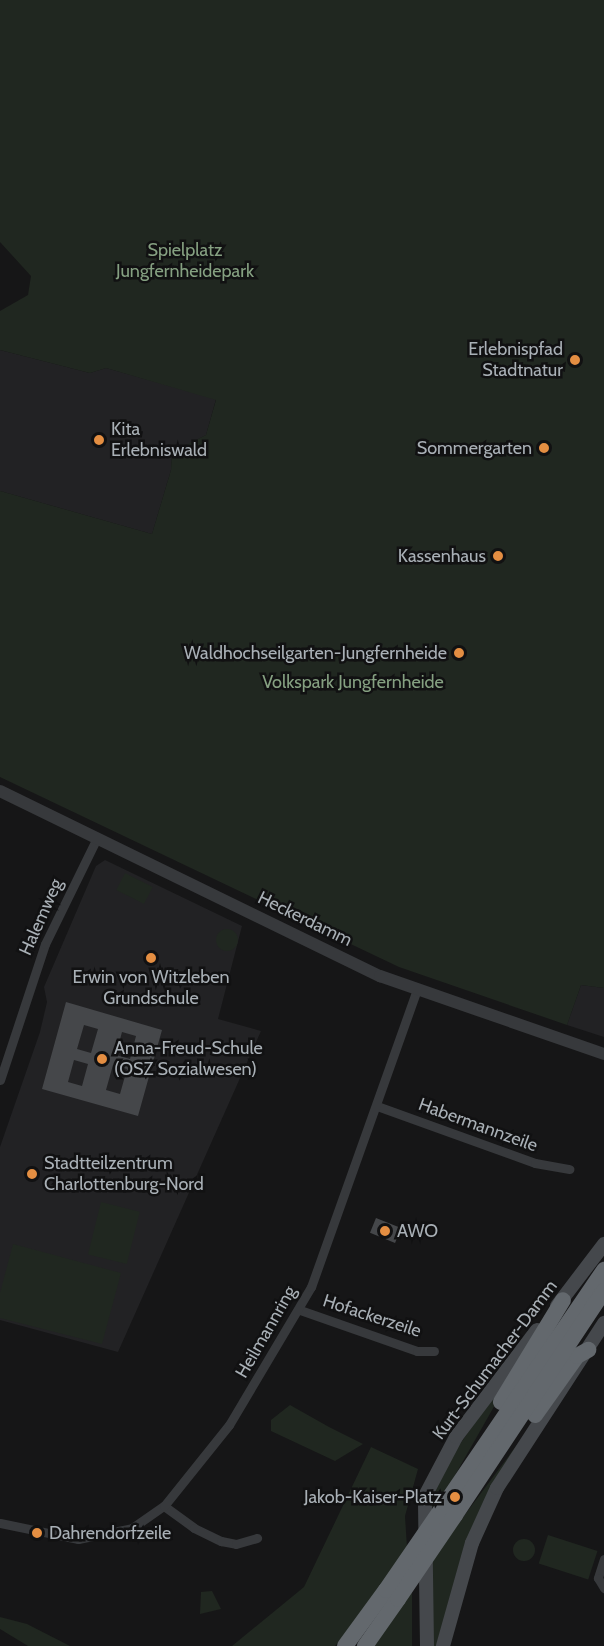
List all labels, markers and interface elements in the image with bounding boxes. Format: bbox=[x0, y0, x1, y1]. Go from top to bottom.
park label: Spielplatz Jungfernheidepark bbox=[116, 240, 254, 282]
place label: Erlebnispfad Stadtnatur bbox=[468, 339, 563, 382]
marker: Erlebnispfad Stadtnatur bbox=[568, 353, 582, 367]
place label: Kita Erlebniswald bbox=[111, 419, 207, 462]
marker: Kita Erlebniswald bbox=[92, 433, 106, 447]
place label: Sommergarten bbox=[417, 437, 532, 459]
marker: Sommergarten bbox=[537, 441, 551, 455]
place label: Kassenhaus bbox=[398, 545, 486, 567]
marker: Kassenhaus bbox=[491, 549, 505, 563]
place label: Waldhochseilgarten-Jungfernheide bbox=[184, 642, 447, 664]
marker: Waldhochseilgarten-Jungfernheide bbox=[452, 646, 466, 660]
park label: Volkspark Jungfernheide bbox=[262, 671, 444, 693]
street label: Halemweg bbox=[15, 875, 67, 959]
street label: Heckerdamm bbox=[254, 887, 356, 951]
marker: Erwin von Witzleben Grundschule bbox=[144, 951, 158, 965]
place label: Erwin von Witzleben Grundschule bbox=[72, 967, 230, 1010]
place label: Anna-Freud-Schule (OSZ Sozialwesen) bbox=[114, 1038, 263, 1080]
marker: Anna-Freud-Schule (OSZ Sozialwesen) bbox=[95, 1052, 109, 1066]
street label: Habermannzeile bbox=[415, 1093, 541, 1157]
place label: Stadtteilzentrum Charlottenburg-Nord bbox=[44, 1153, 204, 1196]
marker: Stadtteilzentrum Charlottenburg-Nord bbox=[25, 1167, 39, 1181]
place label: AWO bbox=[397, 1220, 438, 1242]
marker: AWO bbox=[378, 1224, 392, 1238]
street label: Kurt-Schumacher-Damm bbox=[428, 1276, 562, 1444]
street label: Heilmannring bbox=[231, 1282, 301, 1382]
street label: Hofackerzeile bbox=[320, 1290, 424, 1342]
place label: Jakob-Kaiser-Platz bbox=[304, 1486, 442, 1508]
marker: Jakob-Kaiser-Platz bbox=[446, 1488, 464, 1506]
place label: Dahrendorfzeile bbox=[49, 1522, 171, 1544]
marker: Dahrendorfzeile bbox=[30, 1526, 44, 1540]

